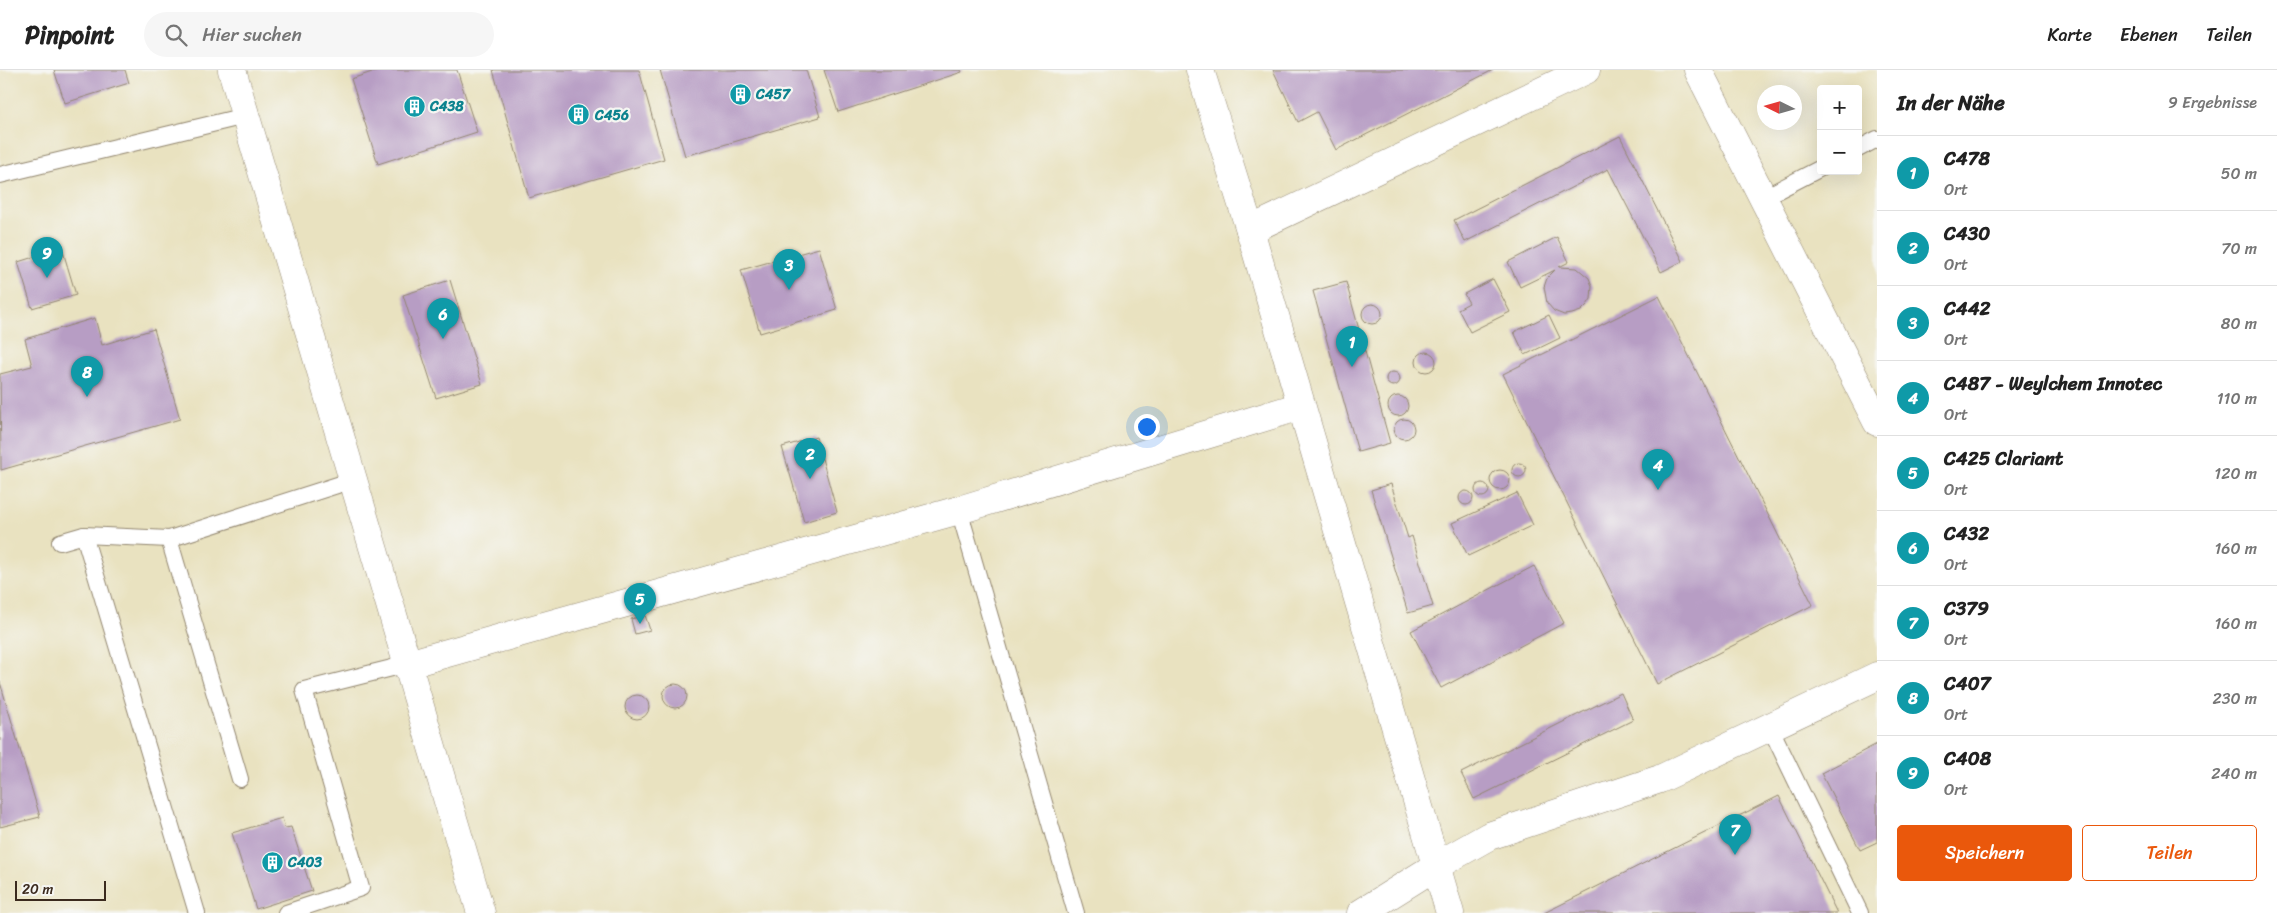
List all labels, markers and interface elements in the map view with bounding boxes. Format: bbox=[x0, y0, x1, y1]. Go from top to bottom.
search box bbox=[144, 12, 494, 57]
text: Pinpoint bbox=[25, 14, 114, 56]
text: Hier suchen bbox=[202, 18, 302, 51]
text: Karte bbox=[2048, 19, 2092, 51]
text: Ebenen bbox=[2120, 19, 2178, 51]
text: Teilen bbox=[2206, 19, 2252, 51]
icon: search bbox=[162, 21, 190, 49]
building icon: C457 bbox=[728, 82, 752, 106]
place label: C457 bbox=[755, 82, 791, 107]
text: In der Nähe bbox=[1897, 84, 2005, 122]
north arrow bbox=[1757, 85, 1802, 130]
map controls bbox=[1817, 85, 1862, 175]
button: + bbox=[1817, 85, 1862, 130]
text: 9 Ergebnisse bbox=[2168, 88, 2257, 117]
building icon: C438 bbox=[402, 94, 426, 118]
place label: C438 bbox=[429, 94, 464, 119]
building icon: C456 bbox=[567, 103, 591, 127]
place label: C456 bbox=[594, 103, 629, 128]
button: − bbox=[1817, 130, 1862, 175]
text: C478 bbox=[1944, 142, 1990, 175]
text: 1 bbox=[1910, 159, 1916, 188]
text: 50 m bbox=[2221, 159, 2257, 188]
text: Ort bbox=[1944, 175, 1968, 204]
text: C430 bbox=[1944, 217, 1990, 250]
text: 2 bbox=[1908, 234, 1918, 263]
text: 70 m bbox=[2221, 234, 2257, 263]
pin: 9 bbox=[31, 237, 63, 278]
pin: 3 bbox=[773, 249, 805, 290]
text: Ort bbox=[1944, 250, 1968, 279]
text: C442 bbox=[1944, 292, 1991, 325]
pin: 6 bbox=[427, 298, 459, 339]
text: 3 bbox=[1909, 309, 1917, 338]
text: 80 m bbox=[2221, 309, 2257, 338]
text: Ort bbox=[1944, 325, 1968, 354]
pin: 1 bbox=[1336, 326, 1368, 367]
pin: 8 bbox=[71, 356, 103, 397]
text: C487 - Weylchem Innotec bbox=[1944, 367, 2162, 400]
text: 4 bbox=[1908, 384, 1918, 413]
text: 110 m bbox=[2217, 384, 2257, 413]
text: Ort bbox=[1944, 400, 1968, 429]
your location bbox=[1134, 414, 1160, 440]
pin: 2 bbox=[794, 438, 826, 479]
text: C425 Clariant bbox=[1944, 442, 2063, 475]
pin: 4 bbox=[1642, 449, 1674, 490]
text: 5 bbox=[1908, 459, 1918, 488]
text: 120 m bbox=[2214, 459, 2257, 488]
text: Ort bbox=[1944, 475, 1968, 504]
text: C432 bbox=[1944, 517, 1989, 550]
text: 6 bbox=[1908, 534, 1918, 563]
text: 160 m bbox=[2214, 534, 2257, 563]
text: Ort bbox=[1944, 550, 1968, 579]
pin: 5 bbox=[624, 583, 656, 624]
text: C379 bbox=[1944, 592, 1989, 625]
text: 7 bbox=[1908, 609, 1918, 638]
text: 160 m bbox=[2214, 609, 2257, 638]
text: Ort bbox=[1944, 625, 1968, 654]
text: C407 bbox=[1944, 667, 1991, 700]
text: 8 bbox=[1908, 684, 1918, 713]
text: 230 m bbox=[2212, 684, 2257, 713]
text: Ort bbox=[1944, 700, 1968, 729]
text: C408 bbox=[1944, 742, 1991, 775]
text: 9 bbox=[1908, 759, 1918, 788]
text: 240 m bbox=[2211, 759, 2257, 788]
text: Ort bbox=[1944, 775, 1968, 804]
pin: 7 bbox=[1719, 814, 1751, 855]
button: Speichern bbox=[1897, 825, 2072, 881]
button: Teilen bbox=[2082, 825, 2257, 881]
building icon: C403 bbox=[260, 850, 284, 874]
place label: C403 bbox=[287, 850, 322, 875]
text: 20 m bbox=[22, 877, 53, 902]
scale bar bbox=[15, 878, 106, 901]

